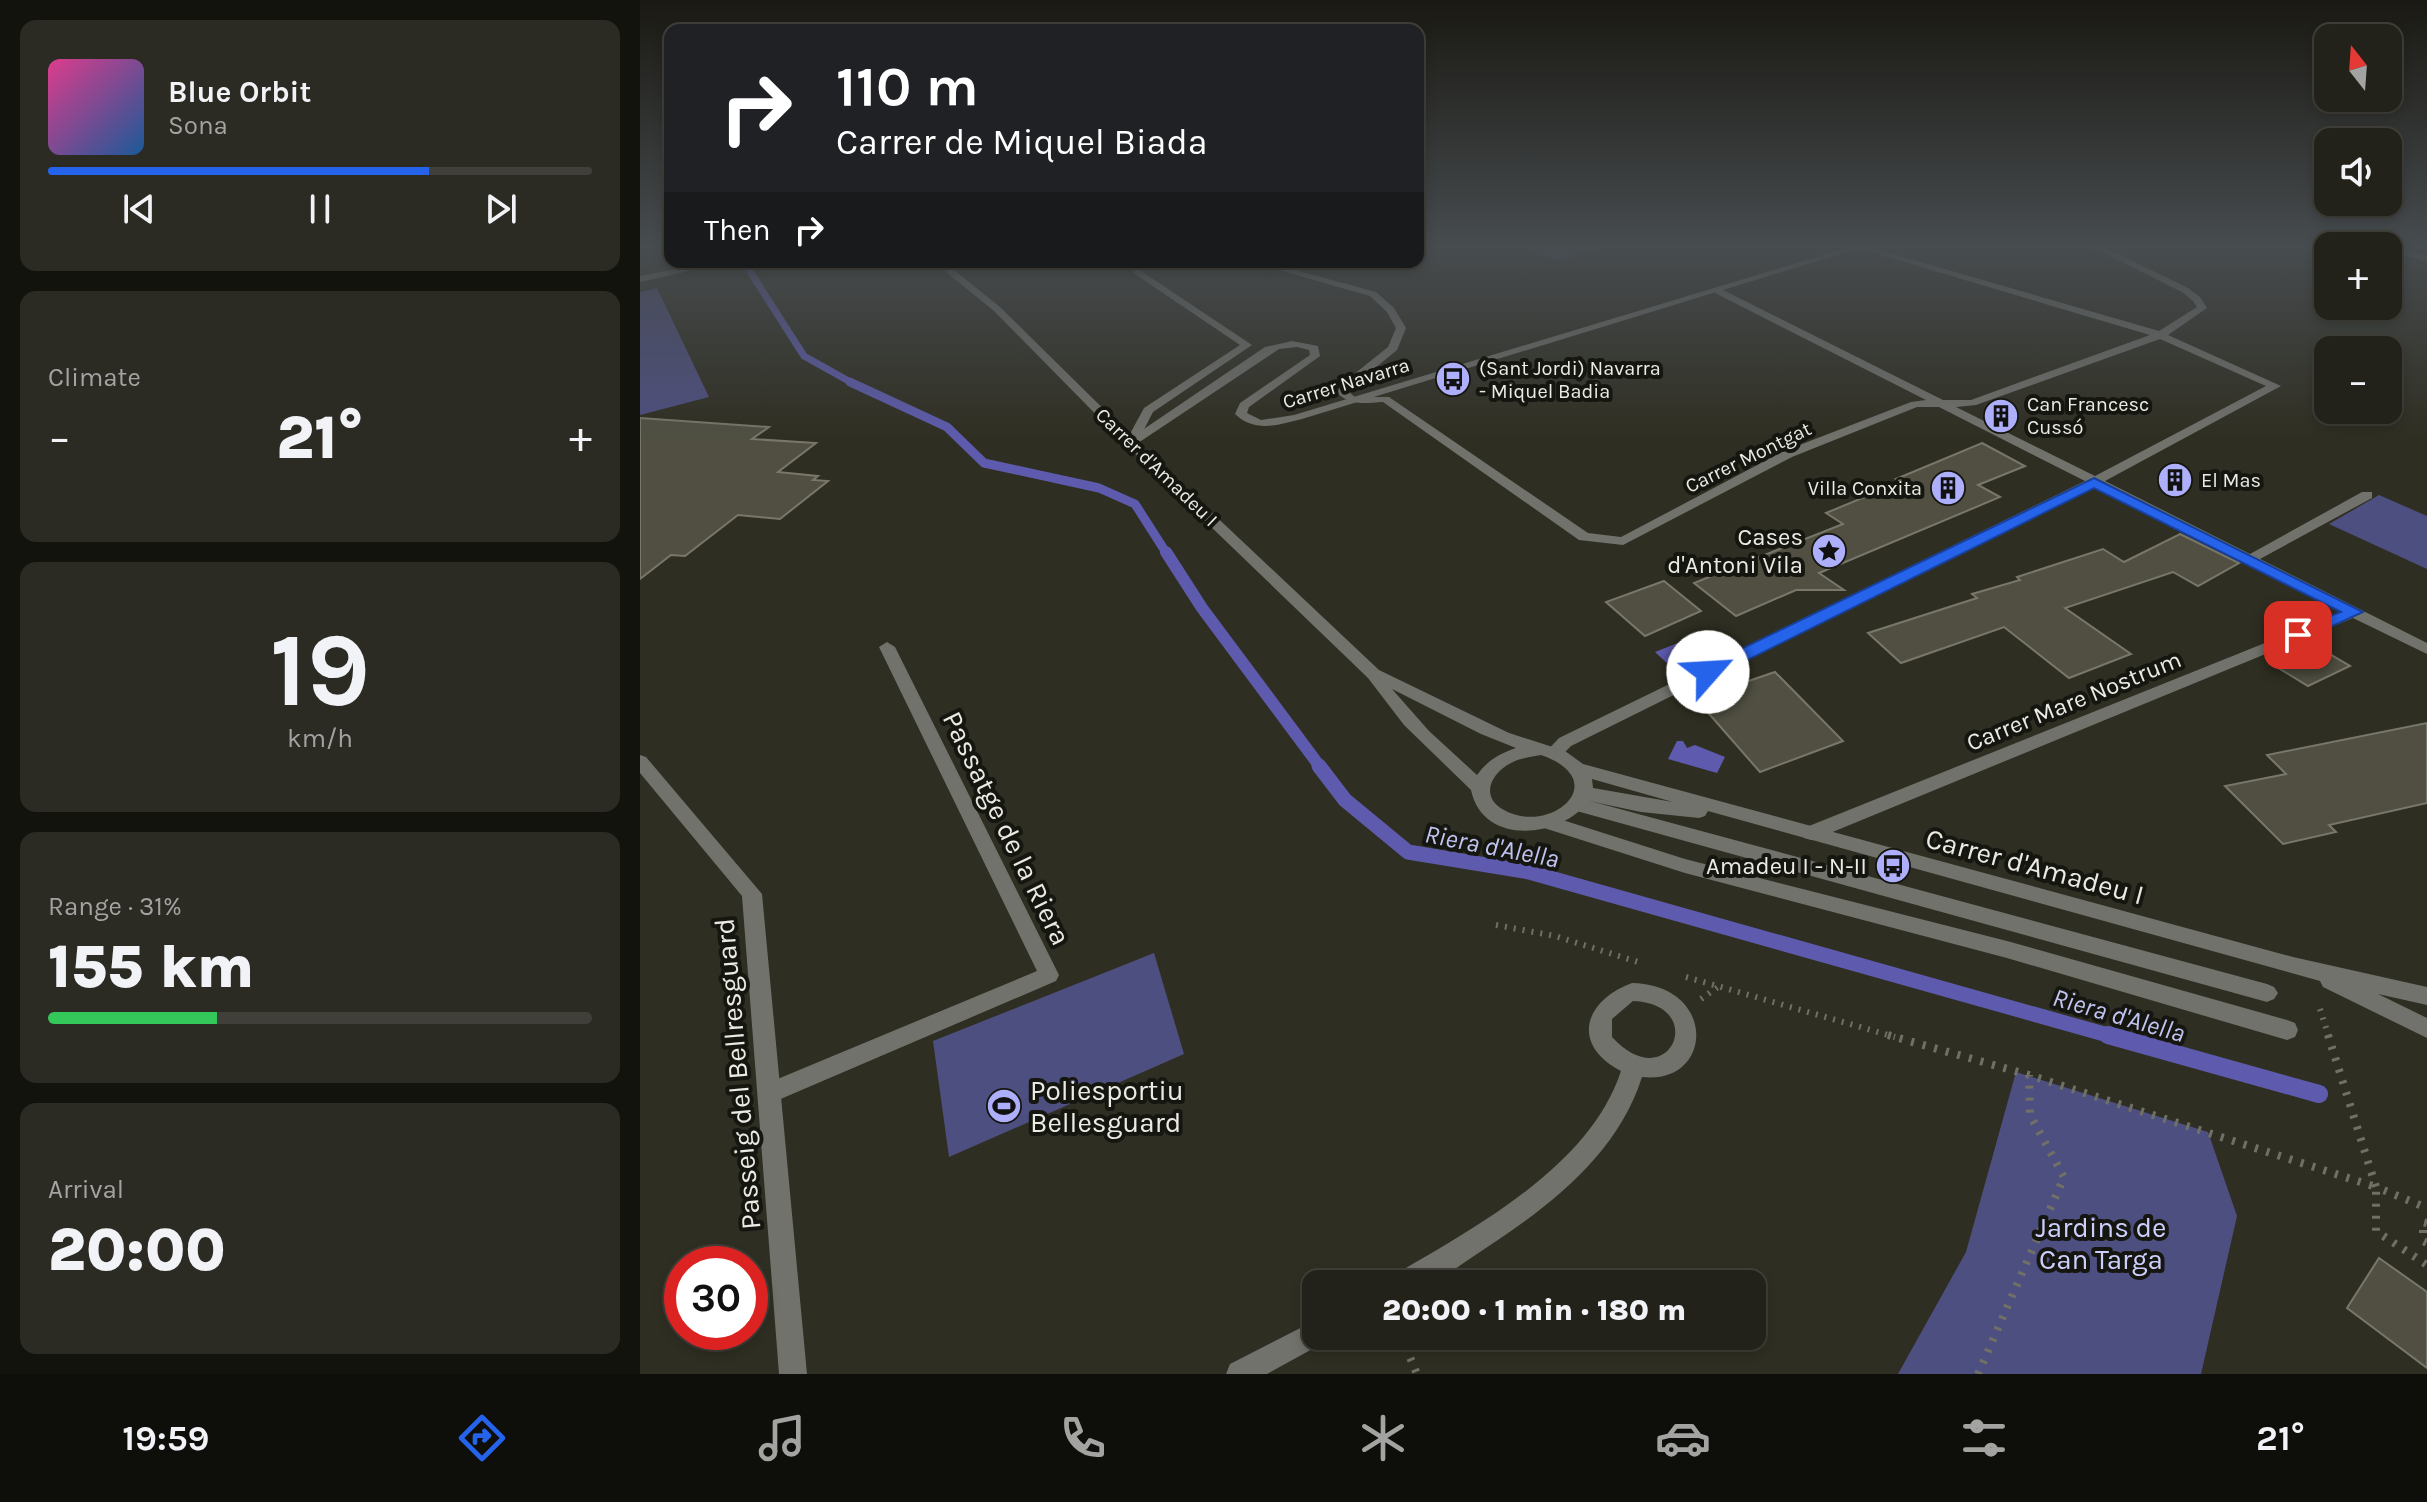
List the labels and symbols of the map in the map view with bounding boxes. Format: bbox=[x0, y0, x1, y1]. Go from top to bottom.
north arrow bbox=[2314, 24, 2402, 112]
street label: Carrer Navarra bbox=[1280, 353, 1412, 414]
place label: (Sant Jordi) Navarra - Miquel Badia bbox=[1479, 357, 1661, 403]
bus stop icon: (Sant Jordi) Navarra - Miquel Badia bbox=[1434, 360, 1472, 398]
place label: Can Francesc Cussó bbox=[2027, 393, 2149, 439]
building icon: Can Francesc Cussó bbox=[1982, 397, 2020, 435]
street label: Carrer d'Amadeu I bbox=[1091, 403, 1222, 531]
street label: Carrer Montgat bbox=[1681, 417, 1815, 498]
building icon: El Mas bbox=[2156, 461, 2194, 499]
building icon: Villa Conxita bbox=[1929, 469, 1967, 507]
place label: El Mas bbox=[2201, 469, 2261, 492]
place label: Villa Conxita bbox=[1808, 477, 1922, 500]
place label: Cases d'Antoni Vila bbox=[1667, 523, 1803, 579]
place icon: Cases d'Antoni Vila bbox=[1810, 532, 1848, 570]
pin bbox=[2264, 601, 2332, 669]
position arrow bbox=[1666, 630, 1750, 714]
street label: Carrer Mare Nostrum bbox=[1963, 645, 2185, 757]
street label: Passatge de la Riera bbox=[936, 706, 1078, 951]
water label: Riera d'Alella bbox=[1422, 818, 1562, 875]
street label: Carrer d'Amadeu I bbox=[1922, 821, 2148, 911]
bus stop icon: Amadeu I - N-II bbox=[1874, 847, 1912, 885]
place label: Amadeu I - N-II bbox=[1706, 852, 1867, 880]
street label: Passeig del Bellresguard bbox=[707, 917, 768, 1231]
water label: Riera d'Alella bbox=[2049, 982, 2189, 1049]
place label: Poliesportiu Bellesguard bbox=[1030, 1074, 1184, 1139]
sports icon: Poliesportiu Bellesguard bbox=[985, 1087, 1023, 1125]
park label: Jardins de Can Targa bbox=[2036, 1211, 2167, 1276]
speed limit sign: 30 bbox=[664, 1246, 768, 1350]

